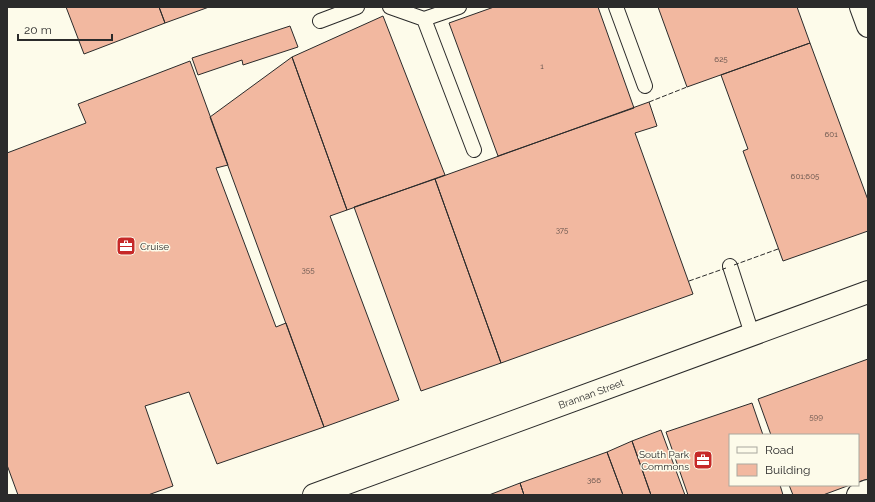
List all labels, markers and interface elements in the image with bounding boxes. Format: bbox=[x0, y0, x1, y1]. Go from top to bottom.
scale bar bbox=[18, 16, 112, 42]
text: 20 m bbox=[24, 23, 52, 37]
house number: 625 bbox=[714, 54, 728, 64]
house number: 1 bbox=[540, 61, 544, 71]
house number: 601 bbox=[824, 129, 838, 139]
house number: 601;605 bbox=[791, 171, 820, 181]
house number: 375 bbox=[556, 225, 569, 235]
office icon: Cruise bbox=[115, 235, 137, 257]
place label: Cruise bbox=[140, 241, 169, 252]
house number: 355 bbox=[302, 265, 315, 275]
street label: Brannan Street bbox=[557, 376, 626, 411]
house number: 599 bbox=[809, 412, 823, 422]
legend bbox=[729, 434, 859, 486]
text: Road bbox=[765, 443, 794, 457]
place label: South Park Commons bbox=[639, 449, 690, 472]
office icon: South Park Commons bbox=[692, 449, 714, 471]
text: Building bbox=[765, 463, 811, 477]
house number: 366 bbox=[587, 475, 601, 485]

